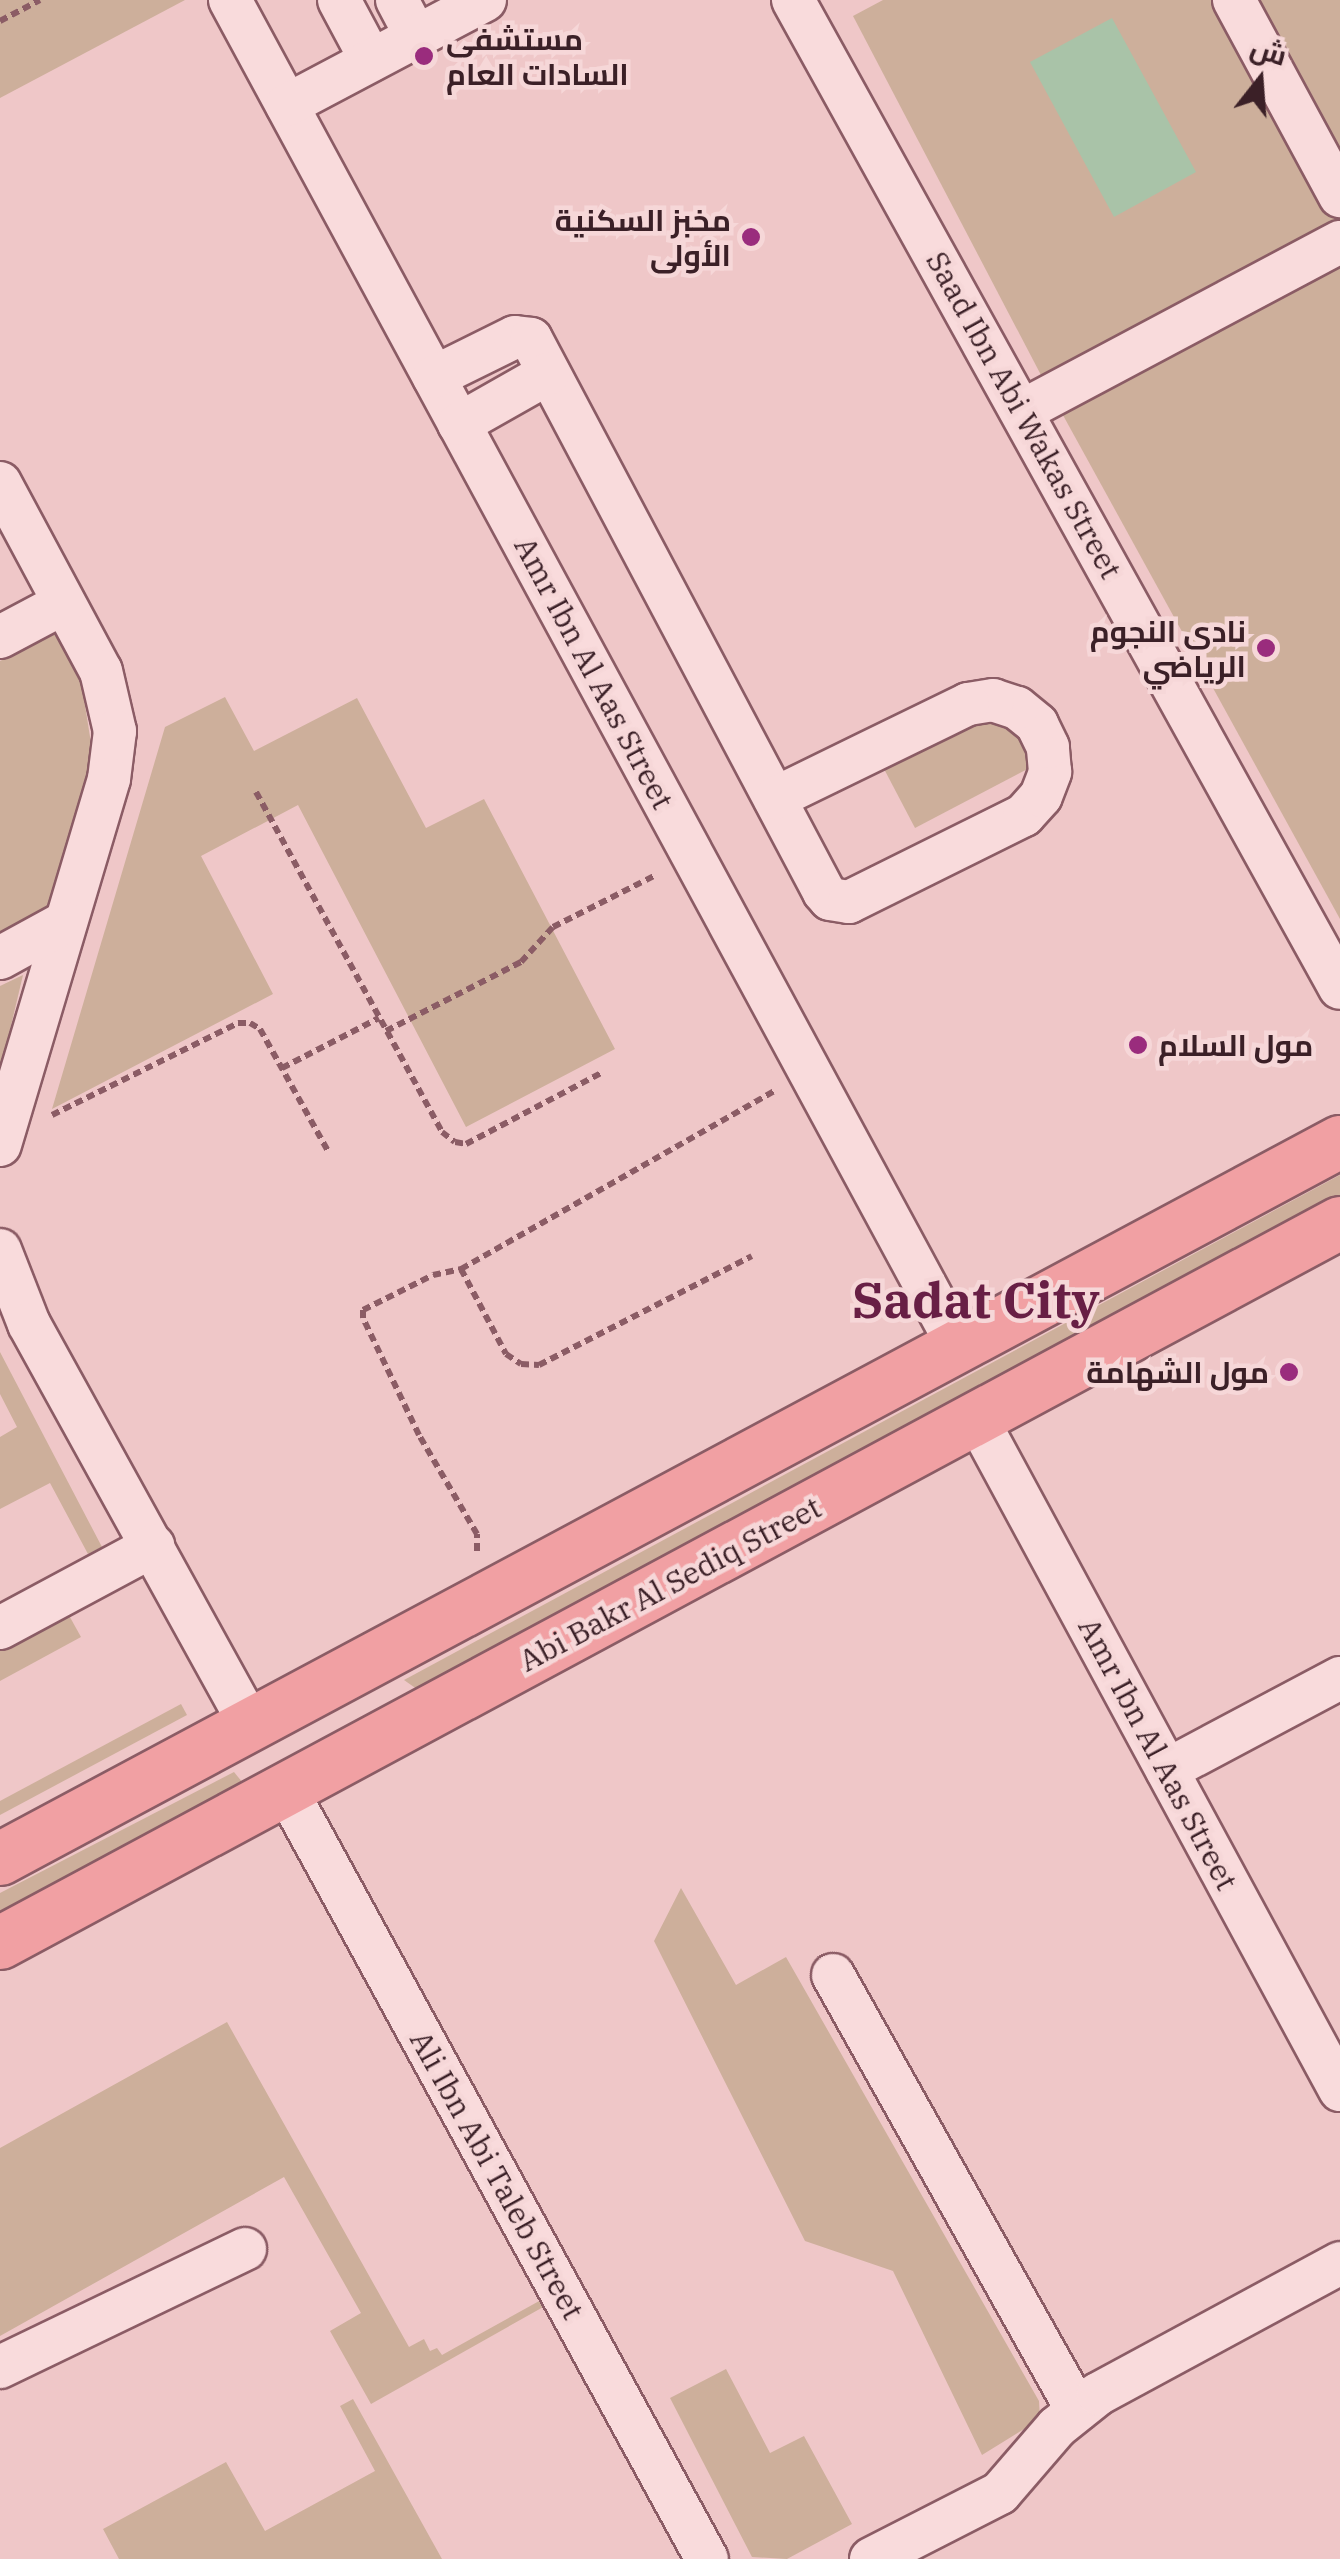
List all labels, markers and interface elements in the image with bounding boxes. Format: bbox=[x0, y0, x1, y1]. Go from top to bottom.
place label: مستشفى السادات العام bbox=[446, 21, 629, 92]
text: ش bbox=[1246, 28, 1292, 74]
north arrow bbox=[1210, 30, 1310, 130]
marker: مستشفى السادات العام bbox=[411, 43, 437, 69]
place label: مخبز السكنية الأولى bbox=[555, 202, 731, 272]
marker: مخبز السكنية الأولى bbox=[740, 226, 762, 248]
street label: Saad Ibn Abi Wakas Street bbox=[919, 245, 1129, 585]
street label: Amr Ibn Al Aas Street bbox=[507, 531, 681, 815]
place label: نادي النجوم الرياضي bbox=[1090, 613, 1246, 684]
marker: نادي النجوم الرياضي bbox=[1255, 637, 1277, 659]
place label: مول السلام bbox=[1158, 1027, 1313, 1063]
marker: مول السلام bbox=[1127, 1034, 1149, 1056]
district label: Sadat City bbox=[852, 1270, 1100, 1330]
place label: مول الشهامة bbox=[1086, 1354, 1269, 1390]
marker: مول الشهامة bbox=[1278, 1361, 1300, 1383]
street label: Abi Bakr Al Sediq Street bbox=[513, 1489, 827, 1679]
street label: Amr Ibn Al Aas Street bbox=[1071, 1612, 1245, 1896]
street label: Ali Ibn Abi Taleb Street bbox=[403, 2025, 591, 2325]

